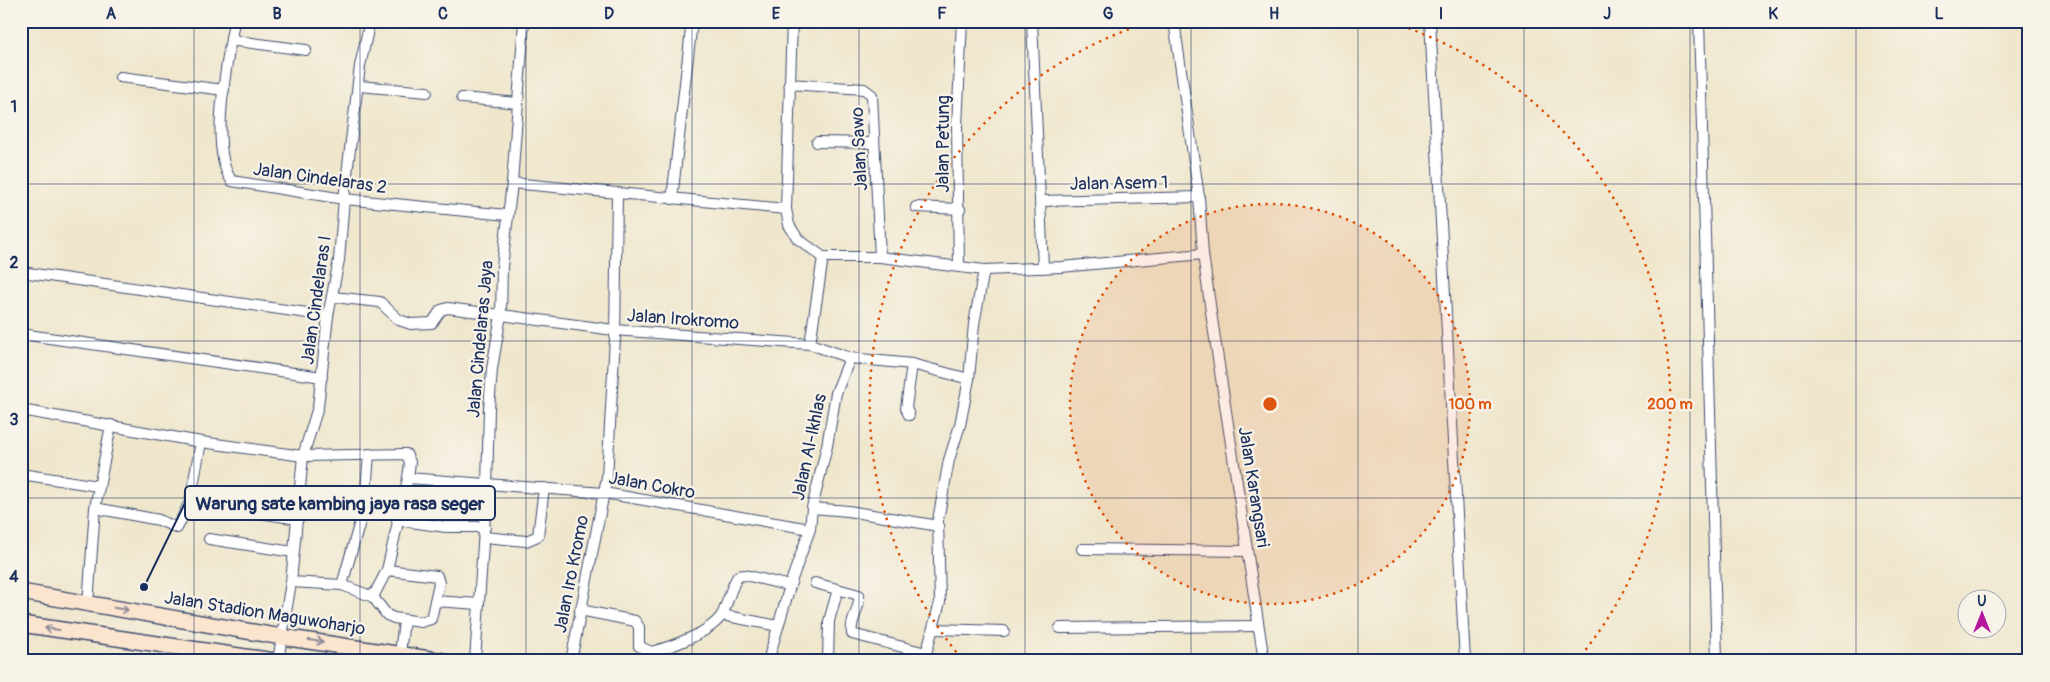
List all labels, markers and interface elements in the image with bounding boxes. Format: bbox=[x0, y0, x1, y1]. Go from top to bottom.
text: A bbox=[106, 4, 117, 24]
text: B bbox=[272, 4, 282, 24]
text: C bbox=[438, 4, 448, 24]
text: D bbox=[604, 4, 614, 24]
text: E bbox=[772, 4, 781, 24]
text: F bbox=[937, 4, 947, 24]
text: G bbox=[1103, 4, 1114, 24]
text: H bbox=[1269, 4, 1279, 24]
text: I bbox=[1439, 4, 1443, 24]
text: J bbox=[1603, 4, 1611, 24]
text: K bbox=[1768, 4, 1778, 24]
text: L bbox=[1934, 4, 1944, 24]
street label: Jalan Petung bbox=[932, 95, 955, 193]
text: 1 bbox=[11, 97, 17, 117]
street label: Jalan Sawo bbox=[846, 106, 873, 191]
street label: Jalan Cindelaras 2 bbox=[252, 158, 388, 199]
street label: Jalan Asem 1 bbox=[1070, 171, 1168, 196]
street label: Jalan Cindelaras I bbox=[296, 234, 337, 366]
text: 2 bbox=[10, 253, 19, 273]
street label: Jalan Cindelaras Jaya bbox=[462, 259, 499, 419]
street label: Jalan Irokromo bbox=[626, 304, 740, 335]
street label: Jalan Al-Ikhlas bbox=[787, 392, 832, 503]
centre of rings bbox=[1261, 395, 1279, 413]
text: 100 m bbox=[1449, 395, 1491, 414]
text: 200 m bbox=[1647, 395, 1693, 414]
text: 3 bbox=[10, 410, 19, 430]
street label: Jalan Karangsari bbox=[1233, 425, 1274, 549]
street label: Jalan Cokro bbox=[607, 467, 697, 504]
callout: Warung sate kambing jaya rasa seger bbox=[185, 486, 495, 520]
text: Warung sate kambing jaya rasa seger bbox=[195, 492, 485, 516]
street label: Jalan Iro Kromo bbox=[549, 513, 594, 635]
text: 4 bbox=[9, 567, 19, 587]
street label: Jalan Stadion Maguwoharjo bbox=[163, 586, 367, 641]
north arrow bbox=[1958, 590, 2008, 640]
text: U bbox=[1977, 593, 1987, 610]
one-way arrow bbox=[113, 605, 129, 615]
one-way arrow bbox=[45, 623, 61, 633]
one-way arrow bbox=[308, 637, 324, 647]

